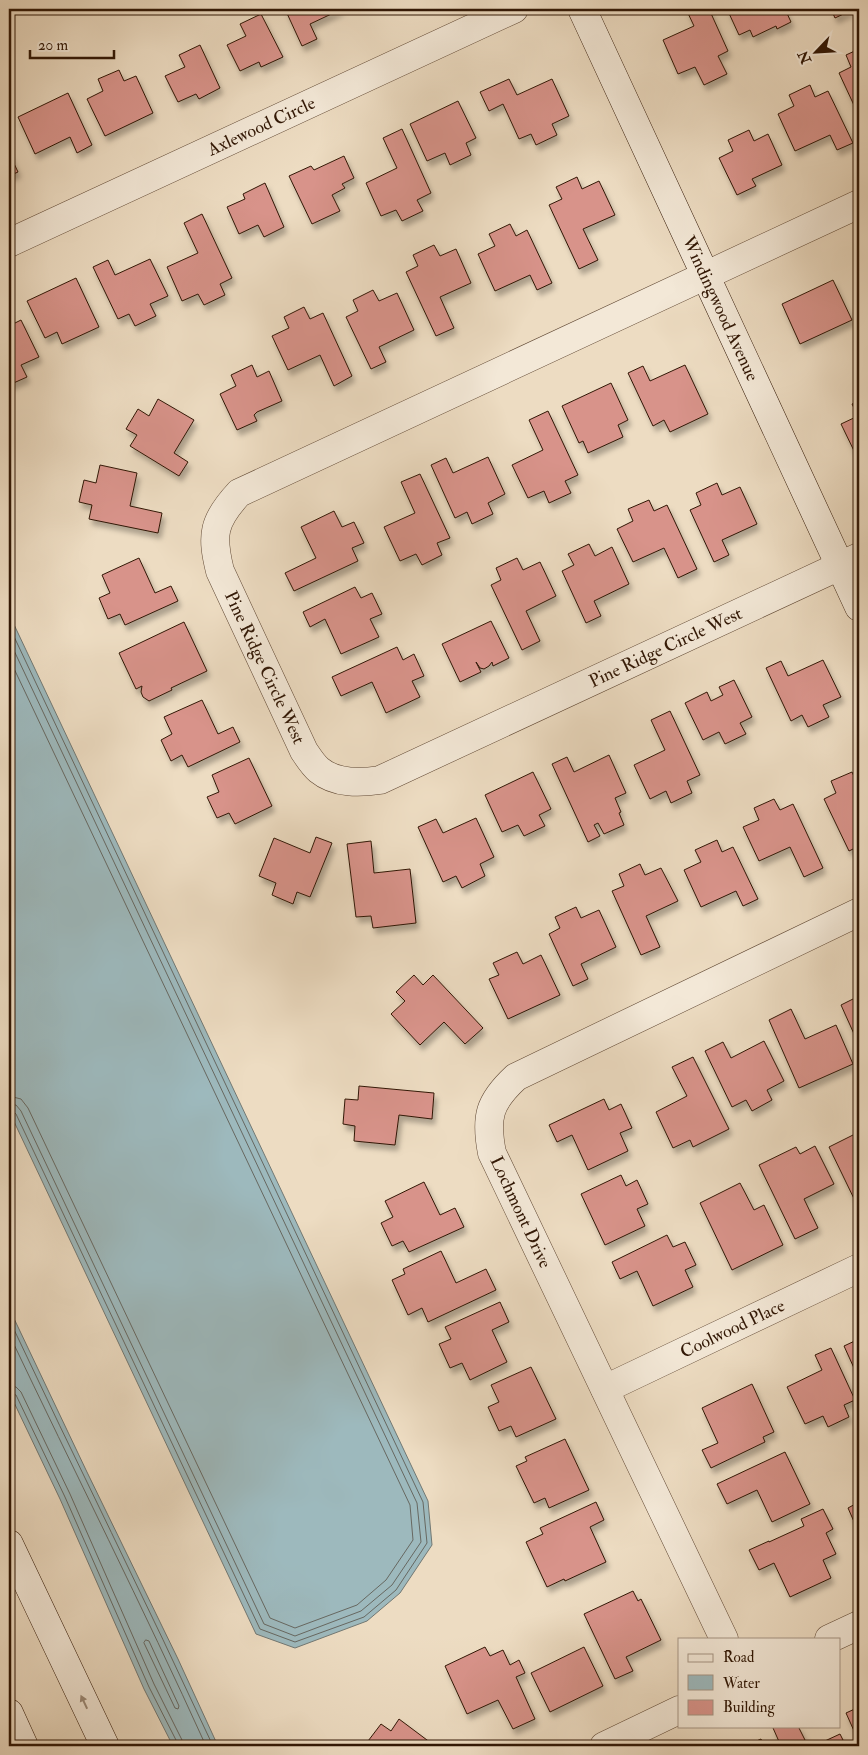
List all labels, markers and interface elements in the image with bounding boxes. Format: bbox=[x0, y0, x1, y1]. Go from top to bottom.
scale bar bbox=[30, 28, 114, 60]
north arrow bbox=[790, 28, 840, 78]
text: 20 m bbox=[38, 36, 68, 55]
text: N bbox=[794, 48, 815, 67]
street label: Axlewood Circle bbox=[203, 91, 320, 162]
street label: Windingwood Avenue bbox=[676, 232, 764, 385]
street label: Pine Ridge Circle West bbox=[219, 587, 310, 748]
street label: Pine Ridge Circle West bbox=[585, 602, 746, 693]
street label: Lochmont Drive bbox=[485, 1152, 557, 1272]
street label: Coolwood Place bbox=[676, 1294, 789, 1364]
legend bbox=[678, 1638, 840, 1728]
text: Road bbox=[723, 1648, 755, 1667]
text: Water bbox=[722, 1674, 760, 1693]
one-way arrow bbox=[80, 1695, 88, 1709]
text: Building bbox=[723, 1698, 775, 1717]

